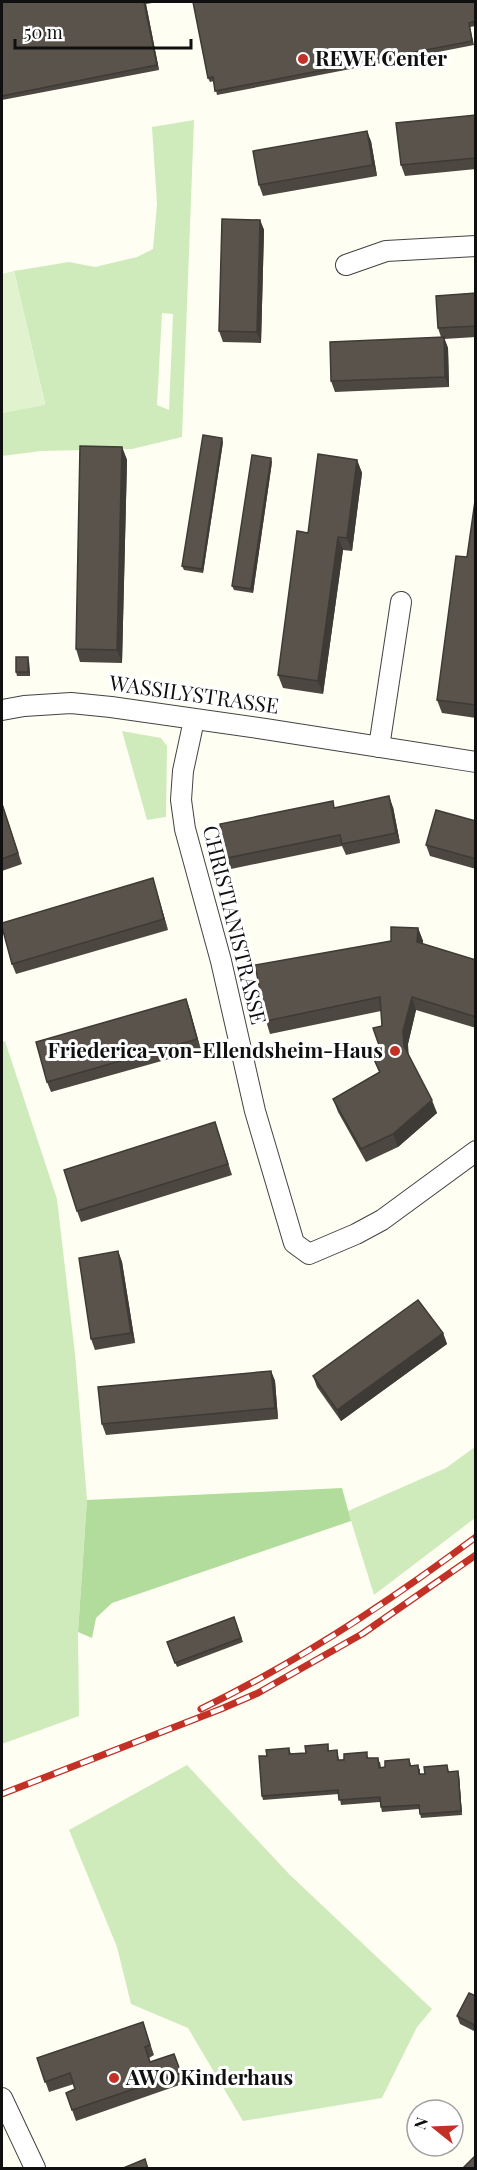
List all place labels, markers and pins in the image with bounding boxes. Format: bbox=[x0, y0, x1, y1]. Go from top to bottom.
place label: REWE Center bbox=[315, 43, 447, 71]
marker: REWE Center bbox=[296, 52, 310, 66]
place label: Friederica-von-Ellendsheim-Haus bbox=[47, 1035, 383, 1063]
marker: Friederica-von-Ellendsheim-Haus bbox=[388, 1044, 402, 1058]
place label: AWO Kinderhaus bbox=[125, 2062, 293, 2090]
marker: AWO Kinderhaus bbox=[107, 2071, 121, 2085]

